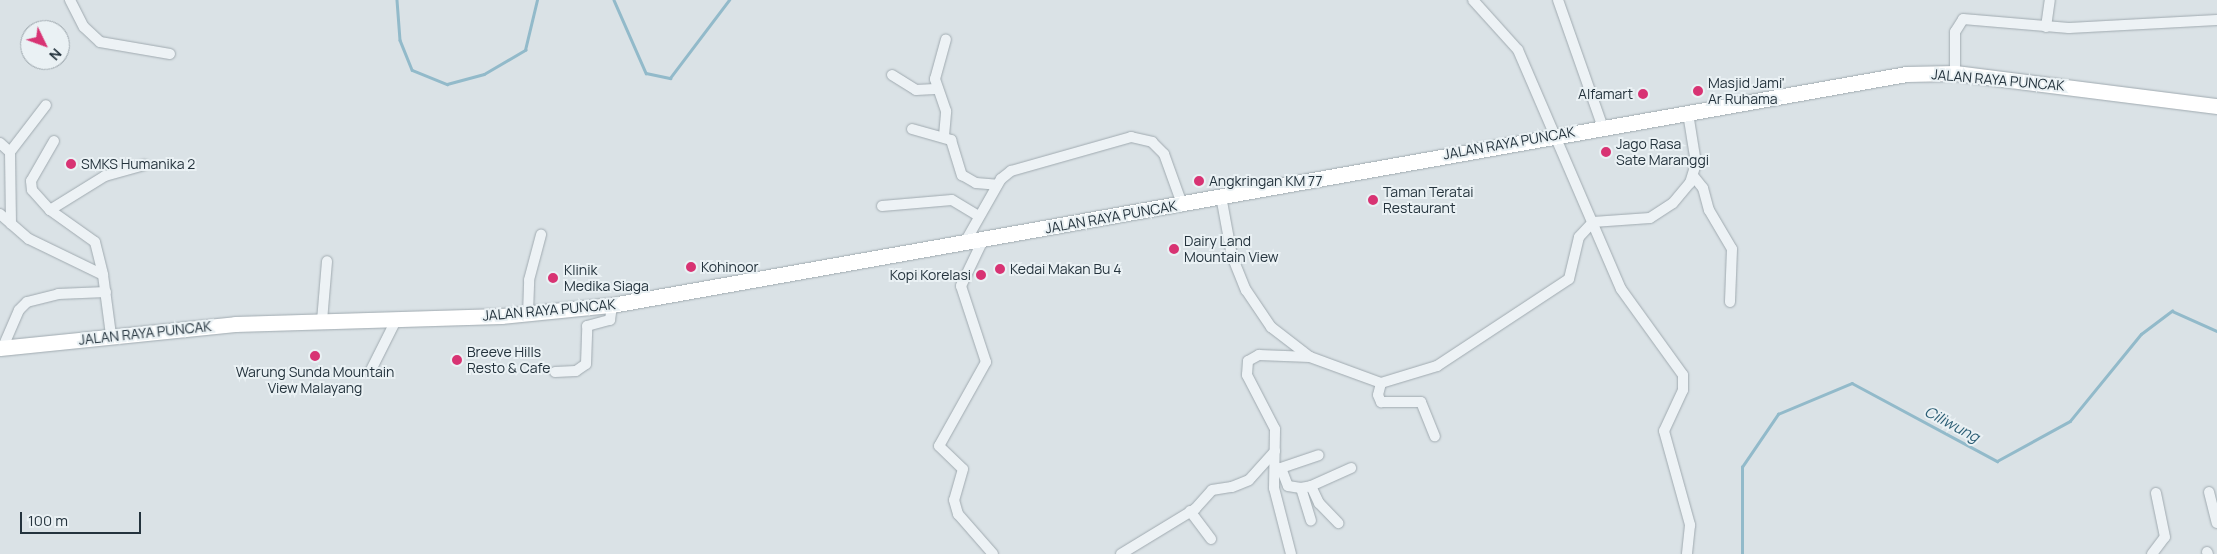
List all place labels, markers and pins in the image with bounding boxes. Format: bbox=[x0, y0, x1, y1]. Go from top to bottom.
place label: Masjid Jami' Ar Ruhama bbox=[1708, 75, 1785, 108]
marker: Masjid Jami' Ar Ruhama bbox=[1692, 85, 1704, 97]
place label: Alfamart bbox=[1578, 86, 1633, 102]
marker: Alfamart bbox=[1637, 88, 1649, 100]
place label: Jago Rasa Sate Maranggi bbox=[1616, 136, 1709, 168]
marker: Jago Rasa Sate Maranggi bbox=[1600, 146, 1612, 158]
place label: SMKS Humanika 2 bbox=[81, 156, 195, 172]
marker: SMKS Humanika 2 bbox=[65, 158, 77, 170]
place label: Angkringan KM 77 bbox=[1209, 173, 1323, 189]
marker: Angkringan KM 77 bbox=[1193, 175, 1205, 187]
place label: Taman Teratai Restaurant bbox=[1383, 184, 1474, 216]
marker: Taman Teratai Restaurant bbox=[1367, 194, 1379, 206]
place label: Dairy Land Mountain View bbox=[1184, 233, 1279, 266]
marker: Dairy Land Mountain View bbox=[1168, 243, 1180, 255]
place label: Kohinoor bbox=[701, 259, 758, 275]
marker: Kohinoor bbox=[685, 261, 697, 273]
place label: Kedai Makan Bu 4 bbox=[1010, 261, 1121, 277]
place label: Klinik Medika Siaga bbox=[564, 262, 649, 294]
marker: Kedai Makan Bu 4 bbox=[994, 263, 1006, 275]
place label: Kopi Korelasi bbox=[890, 267, 971, 283]
marker: Kopi Korelasi bbox=[975, 269, 987, 281]
marker: Klinik Medika Siaga bbox=[546, 271, 560, 285]
place label: Breeve Hills Resto & Cafe bbox=[467, 344, 550, 377]
marker: Warung Sunda Mountain View Malayang bbox=[309, 350, 321, 362]
marker: Breeve Hills Resto & Cafe bbox=[451, 354, 463, 366]
place label: Warung Sunda Mountain View Malayang bbox=[236, 364, 394, 397]

